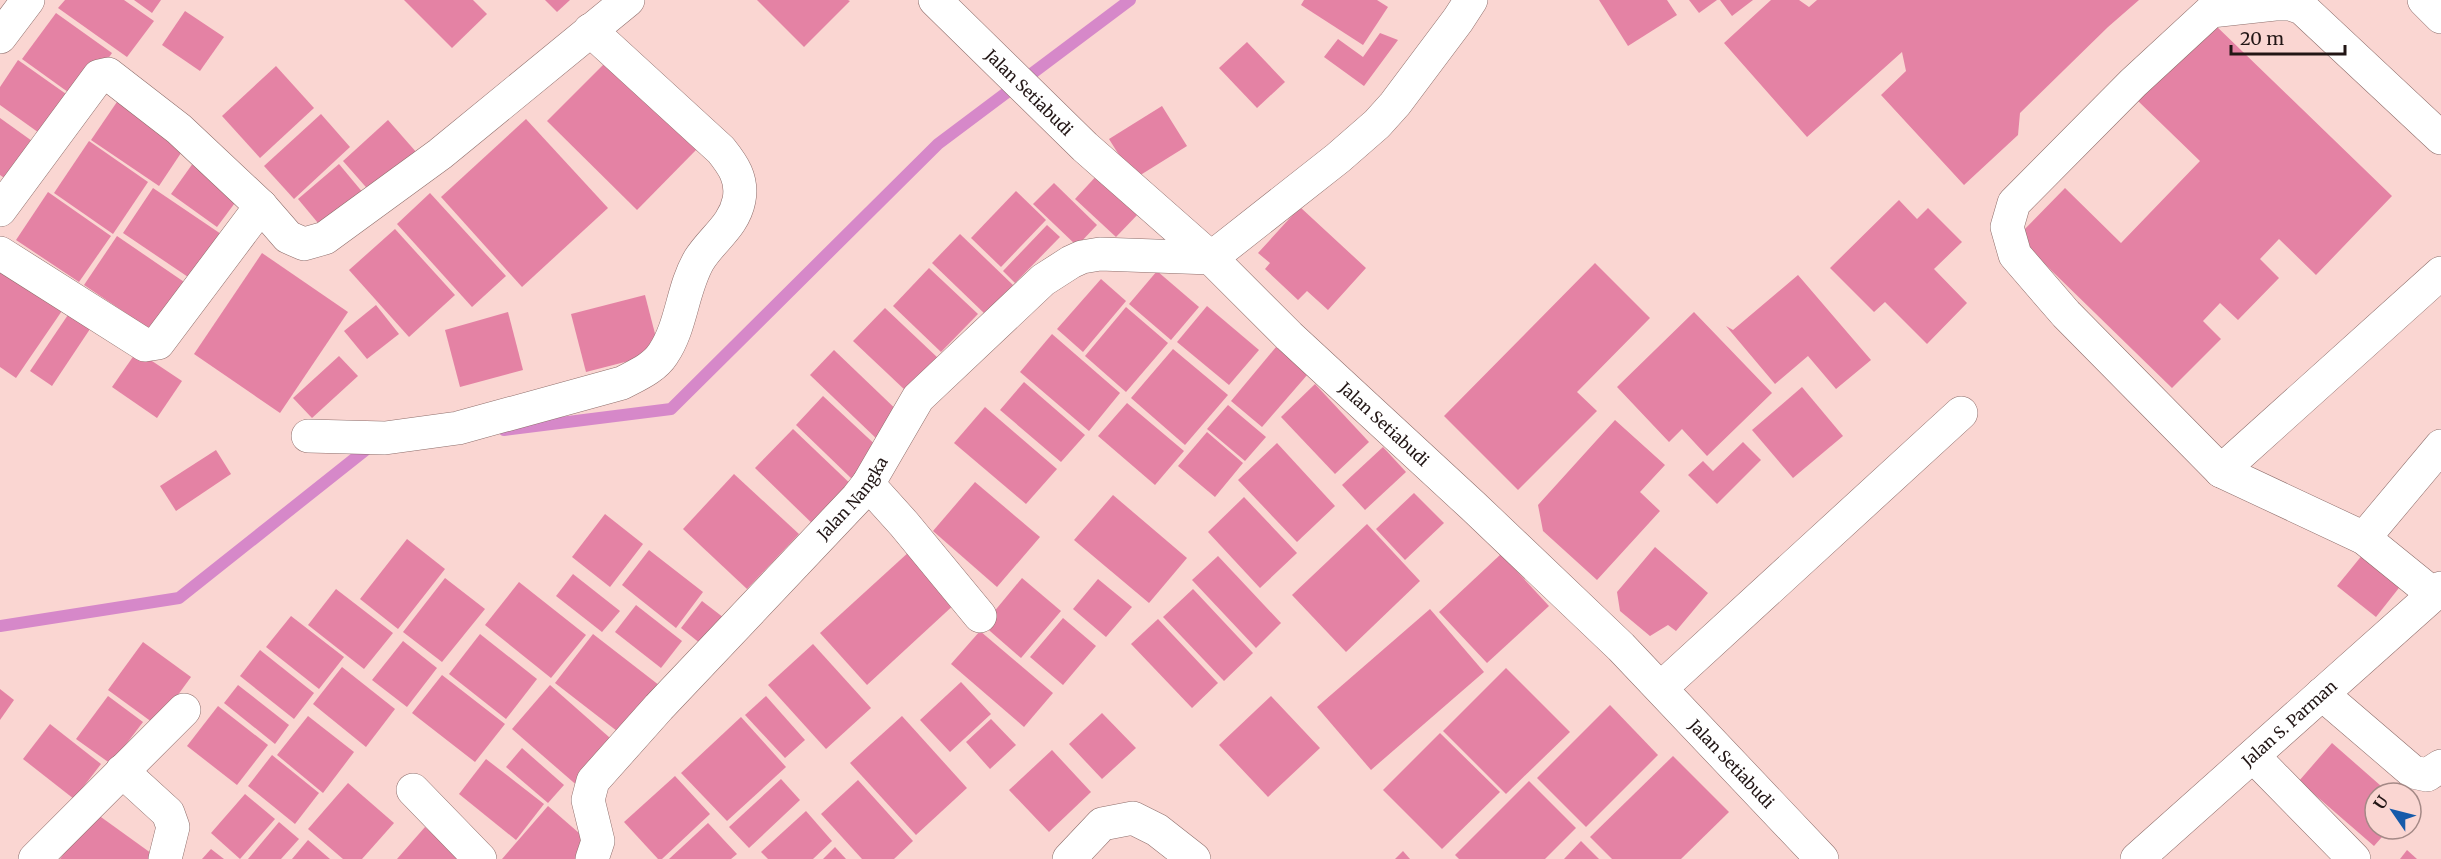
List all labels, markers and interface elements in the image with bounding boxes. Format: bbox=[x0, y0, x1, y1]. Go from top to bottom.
scale bar bbox=[2231, 18, 2345, 56]
text: 20 m bbox=[2240, 27, 2284, 50]
street label: Jalan Setiabudi bbox=[981, 44, 1077, 140]
street label: Jalan Setiabudi bbox=[1335, 377, 1433, 470]
street label: Jalan Nangka bbox=[812, 453, 892, 545]
street label: Jalan S. Parman bbox=[2237, 675, 2341, 771]
street label: Jalan Setiabudi bbox=[1684, 714, 1778, 812]
north arrow bbox=[2363, 781, 2423, 841]
text: U bbox=[2369, 792, 2392, 813]

